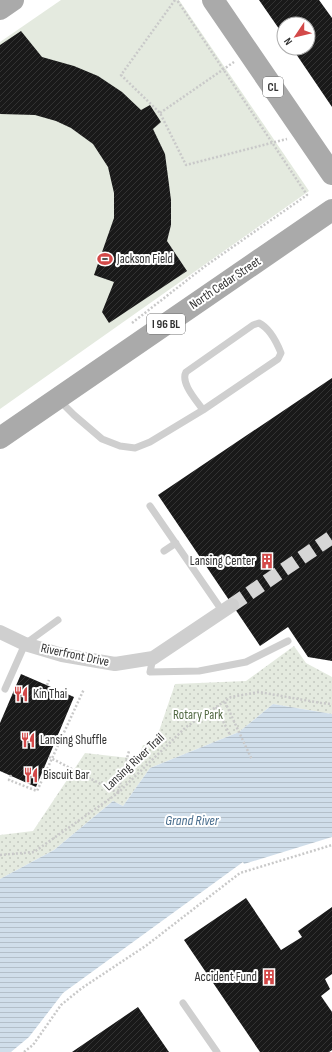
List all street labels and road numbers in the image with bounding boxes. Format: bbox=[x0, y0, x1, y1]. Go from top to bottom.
road number: CL bbox=[263, 77, 283, 97]
street label: North Cedar Street bbox=[186, 253, 264, 313]
road number: I 96 BL bbox=[147, 314, 185, 334]
street label: Riverfront Drive bbox=[39, 640, 111, 670]
street label: Lansing River Trail bbox=[100, 730, 168, 794]

